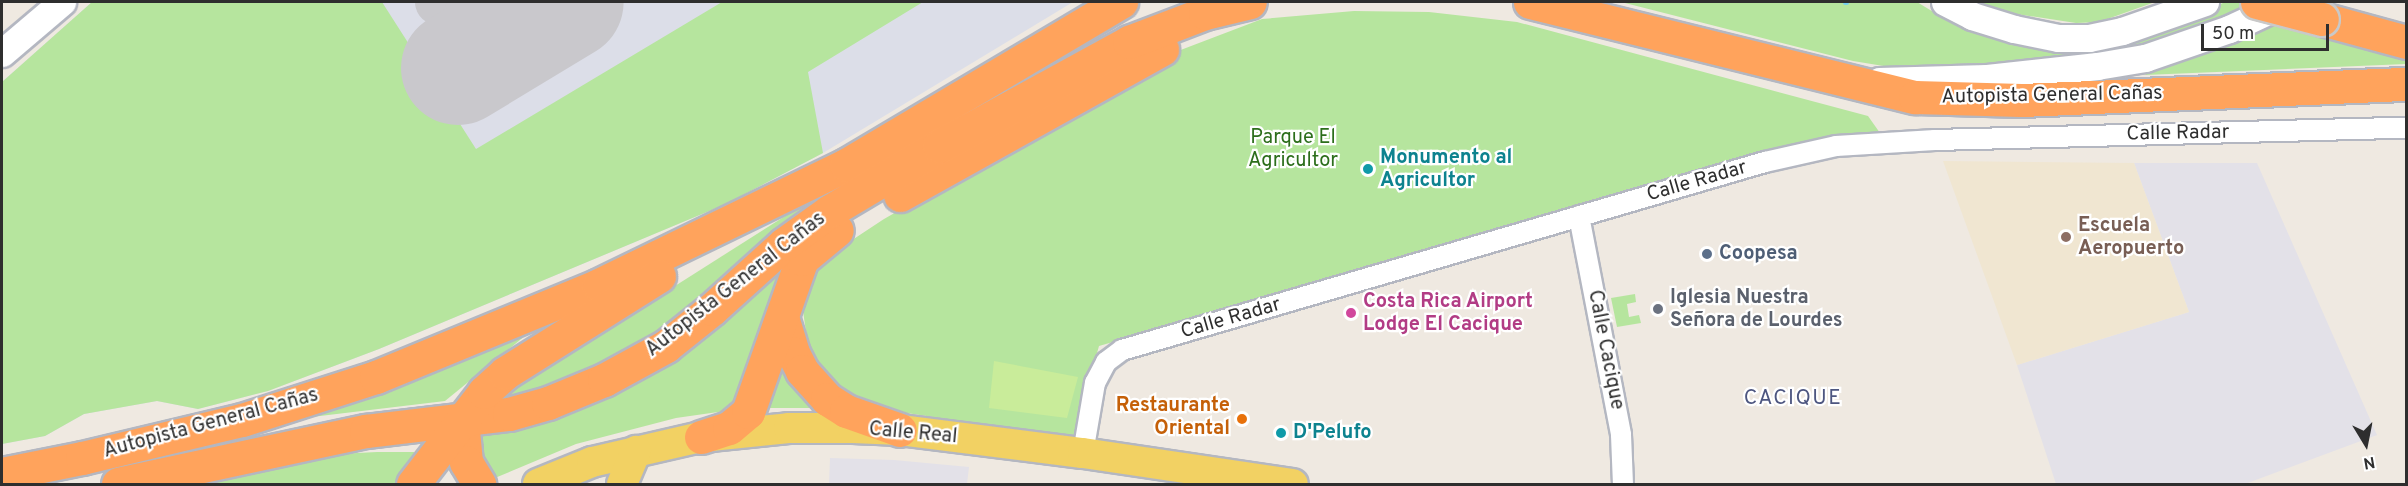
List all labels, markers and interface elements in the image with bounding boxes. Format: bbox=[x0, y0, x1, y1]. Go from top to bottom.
scale bar bbox=[2204, 12, 2332, 50]
text: 50 m bbox=[2212, 23, 2254, 46]
street label: Autopista General Cañas bbox=[1941, 82, 2163, 110]
street label: Calle Radar bbox=[2126, 121, 2230, 147]
park label: Parque El Agricultor bbox=[1248, 127, 1338, 174]
place label: Monumento al Agricultor bbox=[1380, 146, 1512, 193]
street label: Calle Radar bbox=[1644, 156, 1750, 208]
marker: Monumento al Agricultor bbox=[1361, 162, 1375, 176]
street label: Autopista General Cañas bbox=[641, 207, 831, 363]
place label: Escuela Aeropuerto bbox=[2078, 214, 2184, 261]
marker: Escuela Aeropuerto bbox=[2059, 230, 2073, 244]
place label: Coopesa bbox=[1719, 242, 1798, 266]
marker: Coopesa bbox=[1700, 247, 1714, 261]
place label: Iglesia Nuestra Señora de Lourdes bbox=[1670, 286, 1843, 333]
street label: Calle Cacique bbox=[1582, 288, 1628, 412]
place label: Costa Rica Airport Lodge El Cacique bbox=[1363, 290, 1534, 337]
street label: Calle Radar bbox=[1178, 293, 1284, 345]
marker: Iglesia Nuestra Señora de Lourdes bbox=[1651, 302, 1665, 316]
marker: Costa Rica Airport Lodge El Cacique bbox=[1344, 306, 1358, 320]
street label: Autopista General Cañas bbox=[101, 384, 321, 464]
district label: CACIQUE bbox=[1744, 386, 1842, 412]
place label: Restaurante Oriental bbox=[1116, 395, 1230, 442]
marker: Restaurante Oriental bbox=[1235, 412, 1249, 426]
north arrow bbox=[2336, 414, 2396, 474]
street label: Calle Real bbox=[868, 418, 958, 450]
place label: D'Pelufo bbox=[1293, 421, 1372, 445]
marker: D'Pelufo bbox=[1274, 426, 1288, 440]
text: N bbox=[2362, 451, 2377, 473]

